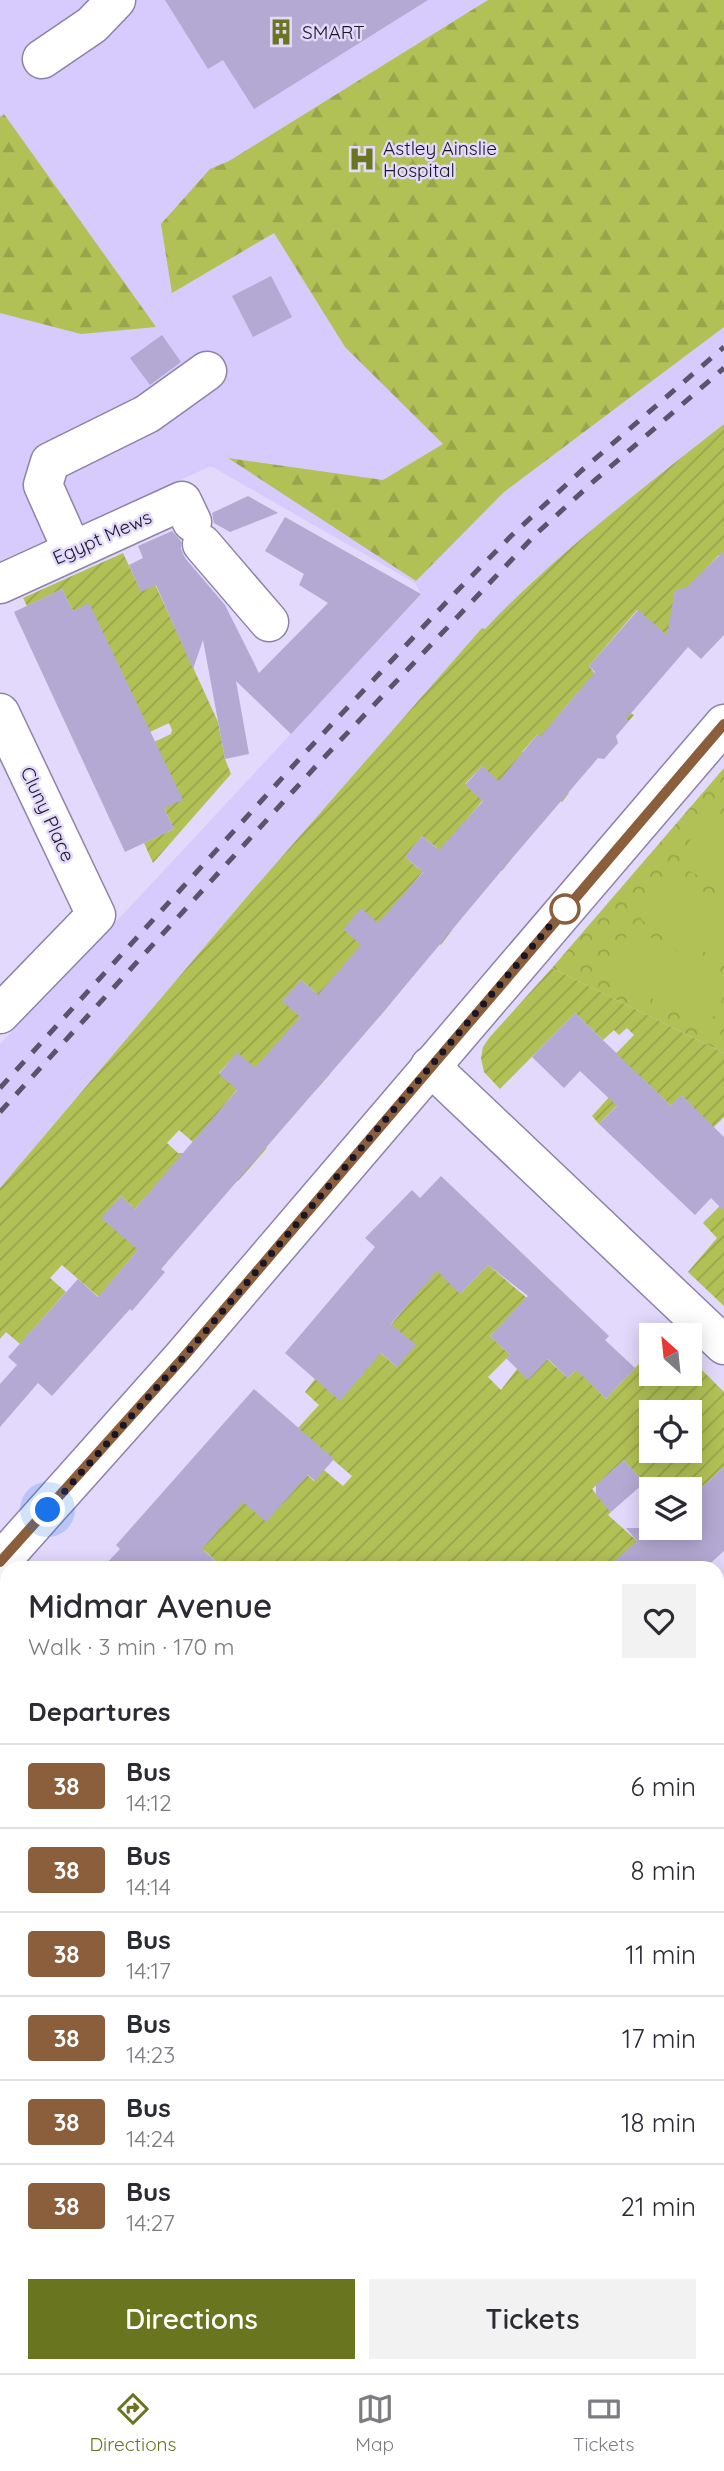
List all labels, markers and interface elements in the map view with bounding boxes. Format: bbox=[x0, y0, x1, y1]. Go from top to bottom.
building icon: SMART bbox=[266, 17, 296, 47]
place label: SMART bbox=[302, 20, 365, 44]
place label: Astley Ainslie Hospital bbox=[383, 136, 497, 182]
hospital icon: Astley Ainslie Hospital bbox=[347, 144, 377, 174]
street label: Egypt Mews bbox=[49, 504, 155, 570]
street label: Cluny Place bbox=[16, 763, 80, 865]
unlabelled marker bbox=[550, 894, 580, 924]
north arrow bbox=[639, 1323, 702, 1386]
map controls bbox=[639, 1323, 702, 1540]
button: locate bbox=[639, 1400, 702, 1463]
button: layers bbox=[639, 1477, 702, 1540]
your location bbox=[30, 1492, 65, 1527]
button: heart bbox=[622, 1584, 696, 1658]
text: Midmar Avenue bbox=[28, 1585, 272, 1626]
text: Walk · 3 min · 170 m bbox=[28, 1632, 234, 1661]
text: Departures bbox=[28, 1695, 171, 1728]
text: Bus bbox=[126, 1755, 171, 1788]
text: 6 min bbox=[631, 1770, 696, 1803]
text: 38 bbox=[53, 1771, 80, 1801]
text: 14:12 bbox=[126, 1788, 172, 1817]
text: Bus bbox=[126, 1839, 171, 1872]
text: 8 min bbox=[631, 1854, 696, 1887]
text: 38 bbox=[53, 1855, 80, 1885]
text: 14:14 bbox=[126, 1872, 171, 1901]
text: Bus bbox=[126, 1923, 171, 1956]
text: 11 min bbox=[625, 1938, 696, 1971]
text: 38 bbox=[53, 1939, 80, 1969]
text: 14:17 bbox=[126, 1956, 171, 1985]
text: Bus bbox=[126, 2007, 171, 2040]
text: 17 min bbox=[622, 2022, 696, 2055]
text: 38 bbox=[53, 2023, 80, 2053]
text: 14:23 bbox=[126, 2040, 175, 2069]
text: Bus bbox=[126, 2091, 171, 2124]
text: 18 min bbox=[621, 2106, 696, 2139]
text: 38 bbox=[53, 2107, 80, 2137]
text: 14:24 bbox=[126, 2124, 175, 2153]
text: Bus bbox=[126, 2175, 171, 2208]
text: 21 min bbox=[621, 2190, 696, 2223]
text: 38 bbox=[53, 2191, 80, 2221]
text: 14:27 bbox=[126, 2208, 175, 2237]
button: Directions bbox=[28, 2279, 355, 2359]
button: Tickets bbox=[369, 2279, 696, 2359]
tab: Directions bbox=[89, 2390, 177, 2456]
tab: Map bbox=[355, 2390, 394, 2456]
tab: Tickets bbox=[573, 2390, 635, 2456]

